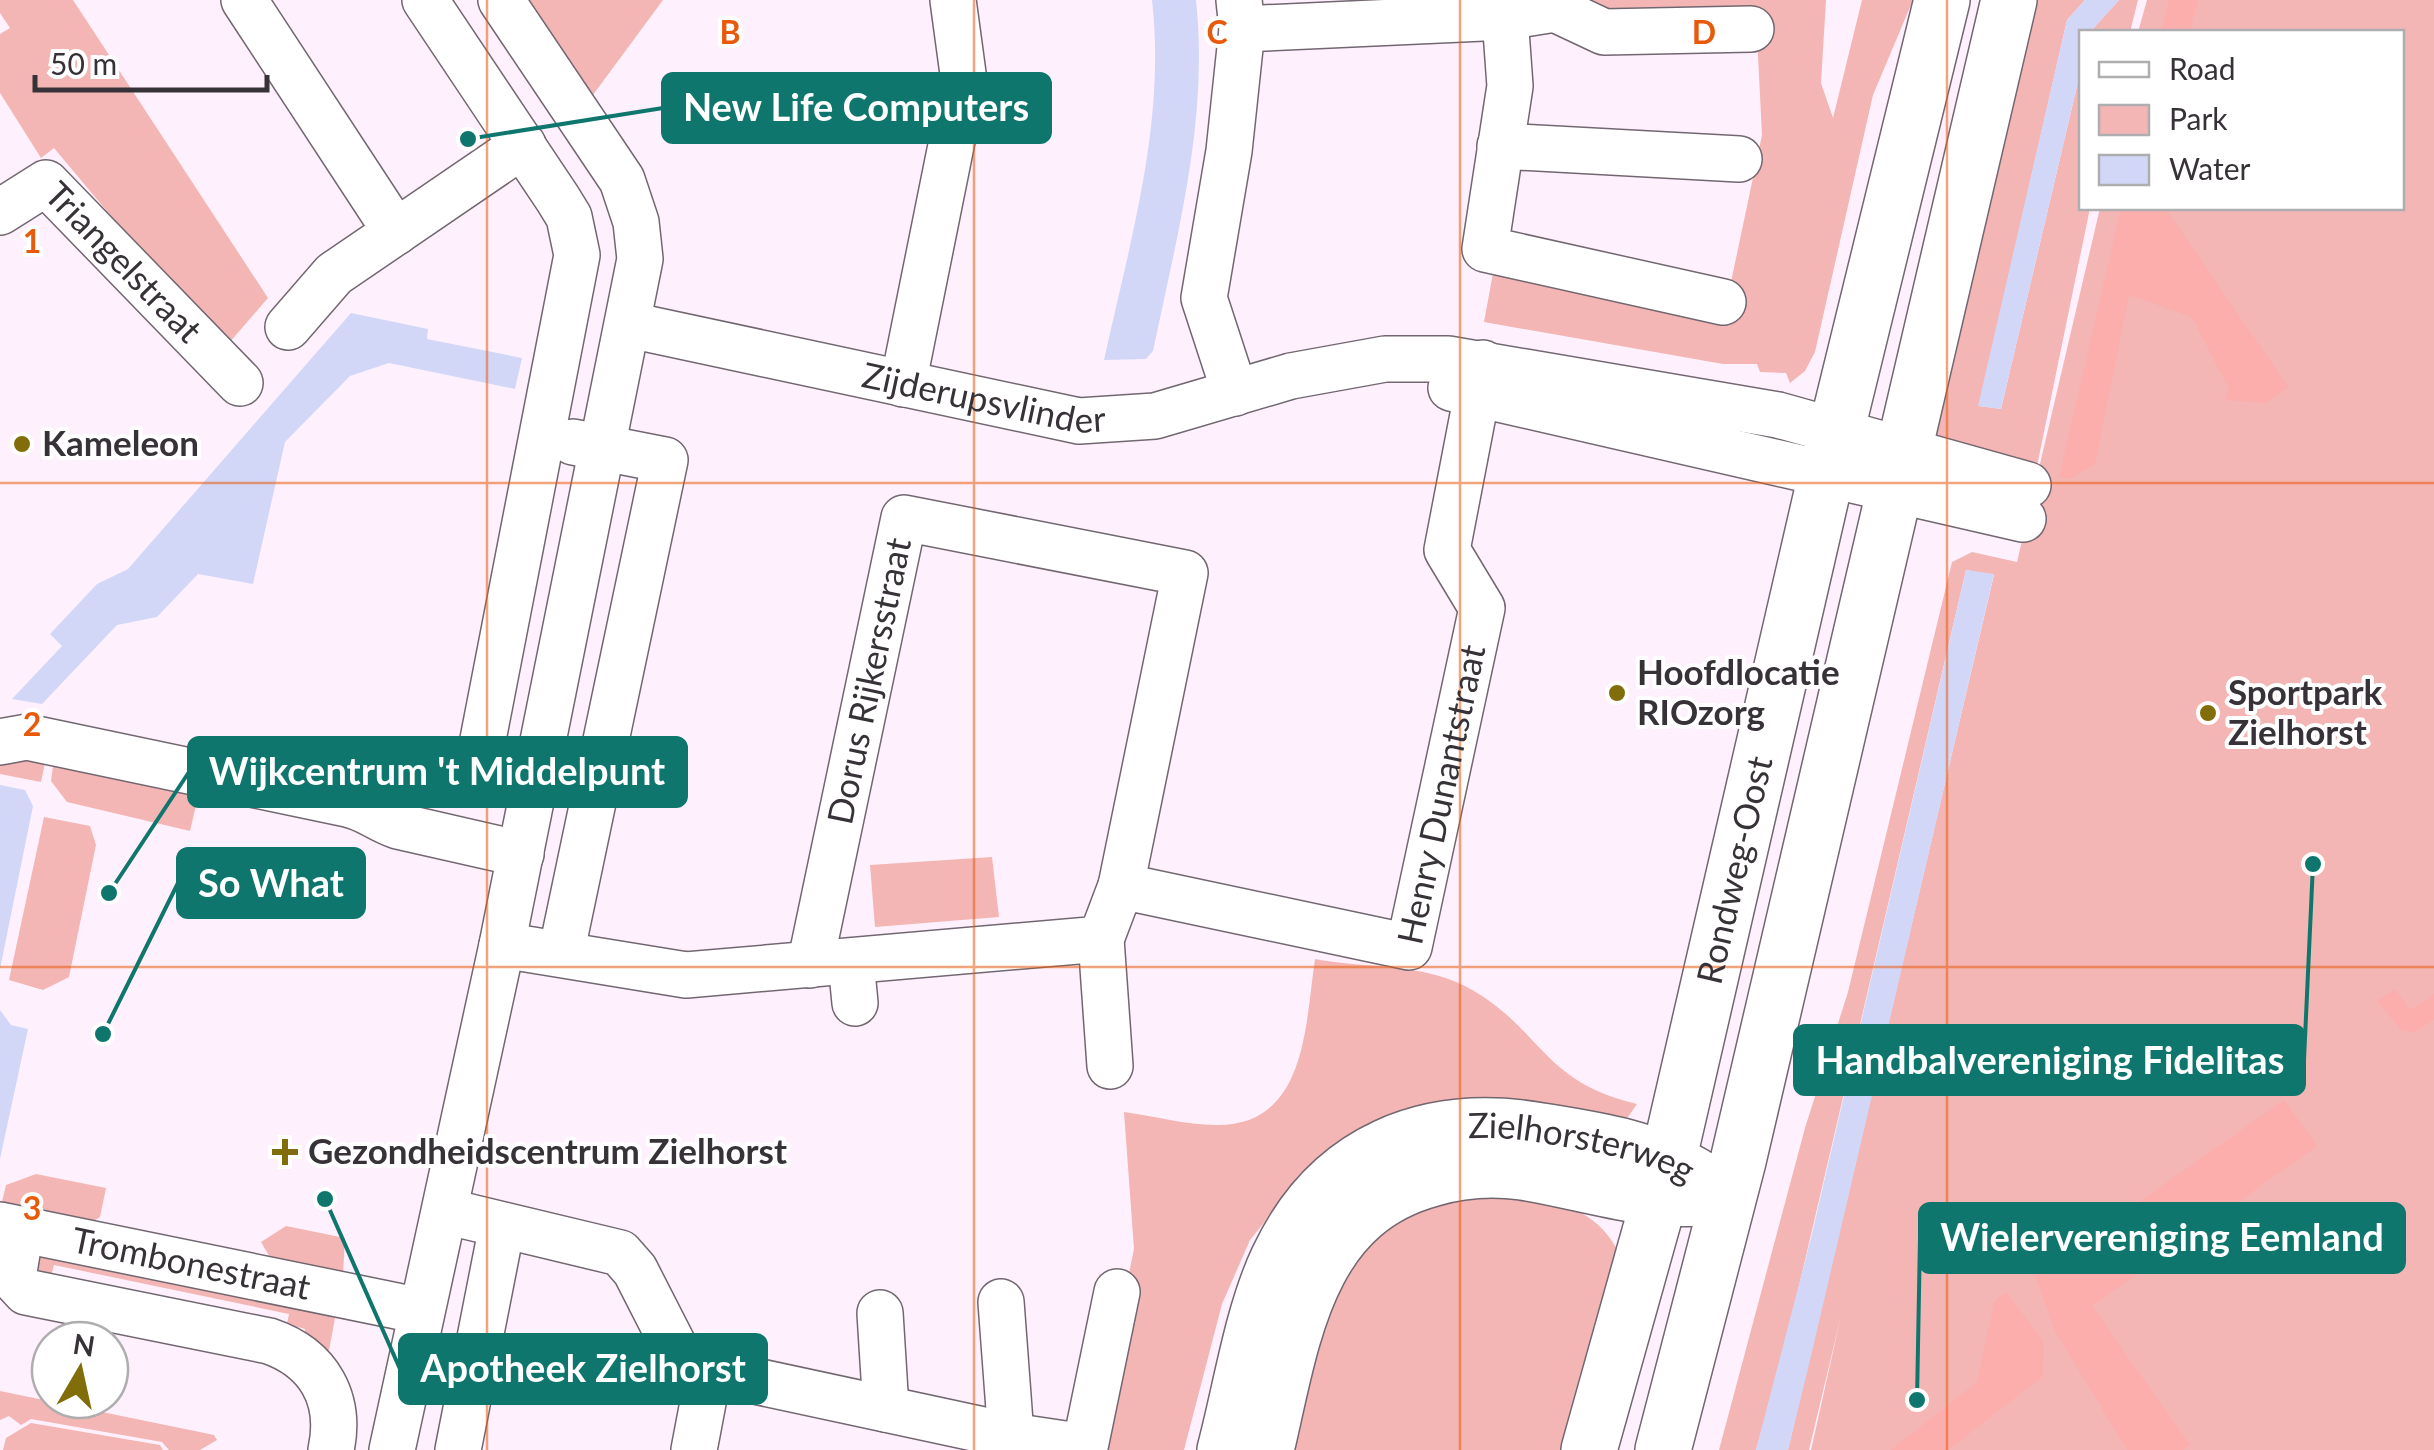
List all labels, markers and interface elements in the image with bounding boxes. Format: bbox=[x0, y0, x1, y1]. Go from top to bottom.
text: B bbox=[719, 12, 741, 51]
text: C bbox=[1206, 12, 1228, 51]
text: D bbox=[1692, 12, 1716, 51]
scale bar bbox=[35, 30, 268, 92]
legend bbox=[2079, 30, 2404, 210]
text: 50 m bbox=[50, 45, 117, 81]
text: Road bbox=[2169, 50, 2236, 86]
callout: New Life Computers bbox=[663, 74, 1050, 142]
text: New Life Computers bbox=[683, 83, 1029, 129]
text: Park bbox=[2169, 100, 2228, 136]
text: Water bbox=[2169, 150, 2251, 186]
street label: Triangelstraat bbox=[37, 172, 212, 350]
text: 1 bbox=[23, 221, 41, 260]
street label: Zijderupsvlinder bbox=[859, 352, 1107, 440]
place label: Kameleon bbox=[42, 421, 199, 463]
marker: Kameleon bbox=[11, 433, 33, 455]
street label: Dorus Rijkersstraat bbox=[817, 533, 918, 828]
street label: Henry Dunantstraat bbox=[1387, 640, 1493, 948]
place label: Hoofdlocatie RIOzorg bbox=[1637, 650, 1840, 732]
place label: Sportpark Zielhorst bbox=[2228, 670, 2383, 752]
marker: Hoofdlocatie RIOzorg bbox=[1606, 682, 1628, 704]
marker: Sportpark Zielhorst bbox=[2197, 702, 2219, 724]
text: 2 bbox=[23, 704, 41, 743]
callout: Wijkcentrum 't Middelpunt bbox=[189, 738, 686, 806]
text: Wijkcentrum 't Middelpunt bbox=[209, 747, 665, 793]
street label: Rondweg-Oost bbox=[1687, 752, 1780, 988]
callout: So What bbox=[178, 849, 364, 917]
text: So What bbox=[198, 859, 344, 905]
callout: Handbalvereniging Fidelitas bbox=[1795, 1026, 2304, 1094]
text: Handbalvereniging Fidelitas bbox=[1816, 1036, 2284, 1082]
street label: Zielhorsterweg bbox=[1467, 1103, 1703, 1190]
place label: Gezondheidscentrum Zielhorst bbox=[308, 1129, 787, 1171]
marker: Gezondheidscentrum Zielhorst bbox=[272, 1139, 298, 1165]
text: 3 bbox=[23, 1188, 41, 1227]
callout: Wielervereniging Eemland bbox=[1920, 1204, 2404, 1272]
text: Wielervereniging Eemland bbox=[1940, 1213, 2384, 1259]
street label: Trombonestraat bbox=[69, 1217, 315, 1307]
north arrow bbox=[30, 1320, 130, 1420]
text: N bbox=[71, 1326, 97, 1363]
callout: Apotheek Zielhorst bbox=[400, 1335, 766, 1403]
text: Apotheek Zielhorst bbox=[419, 1344, 746, 1390]

